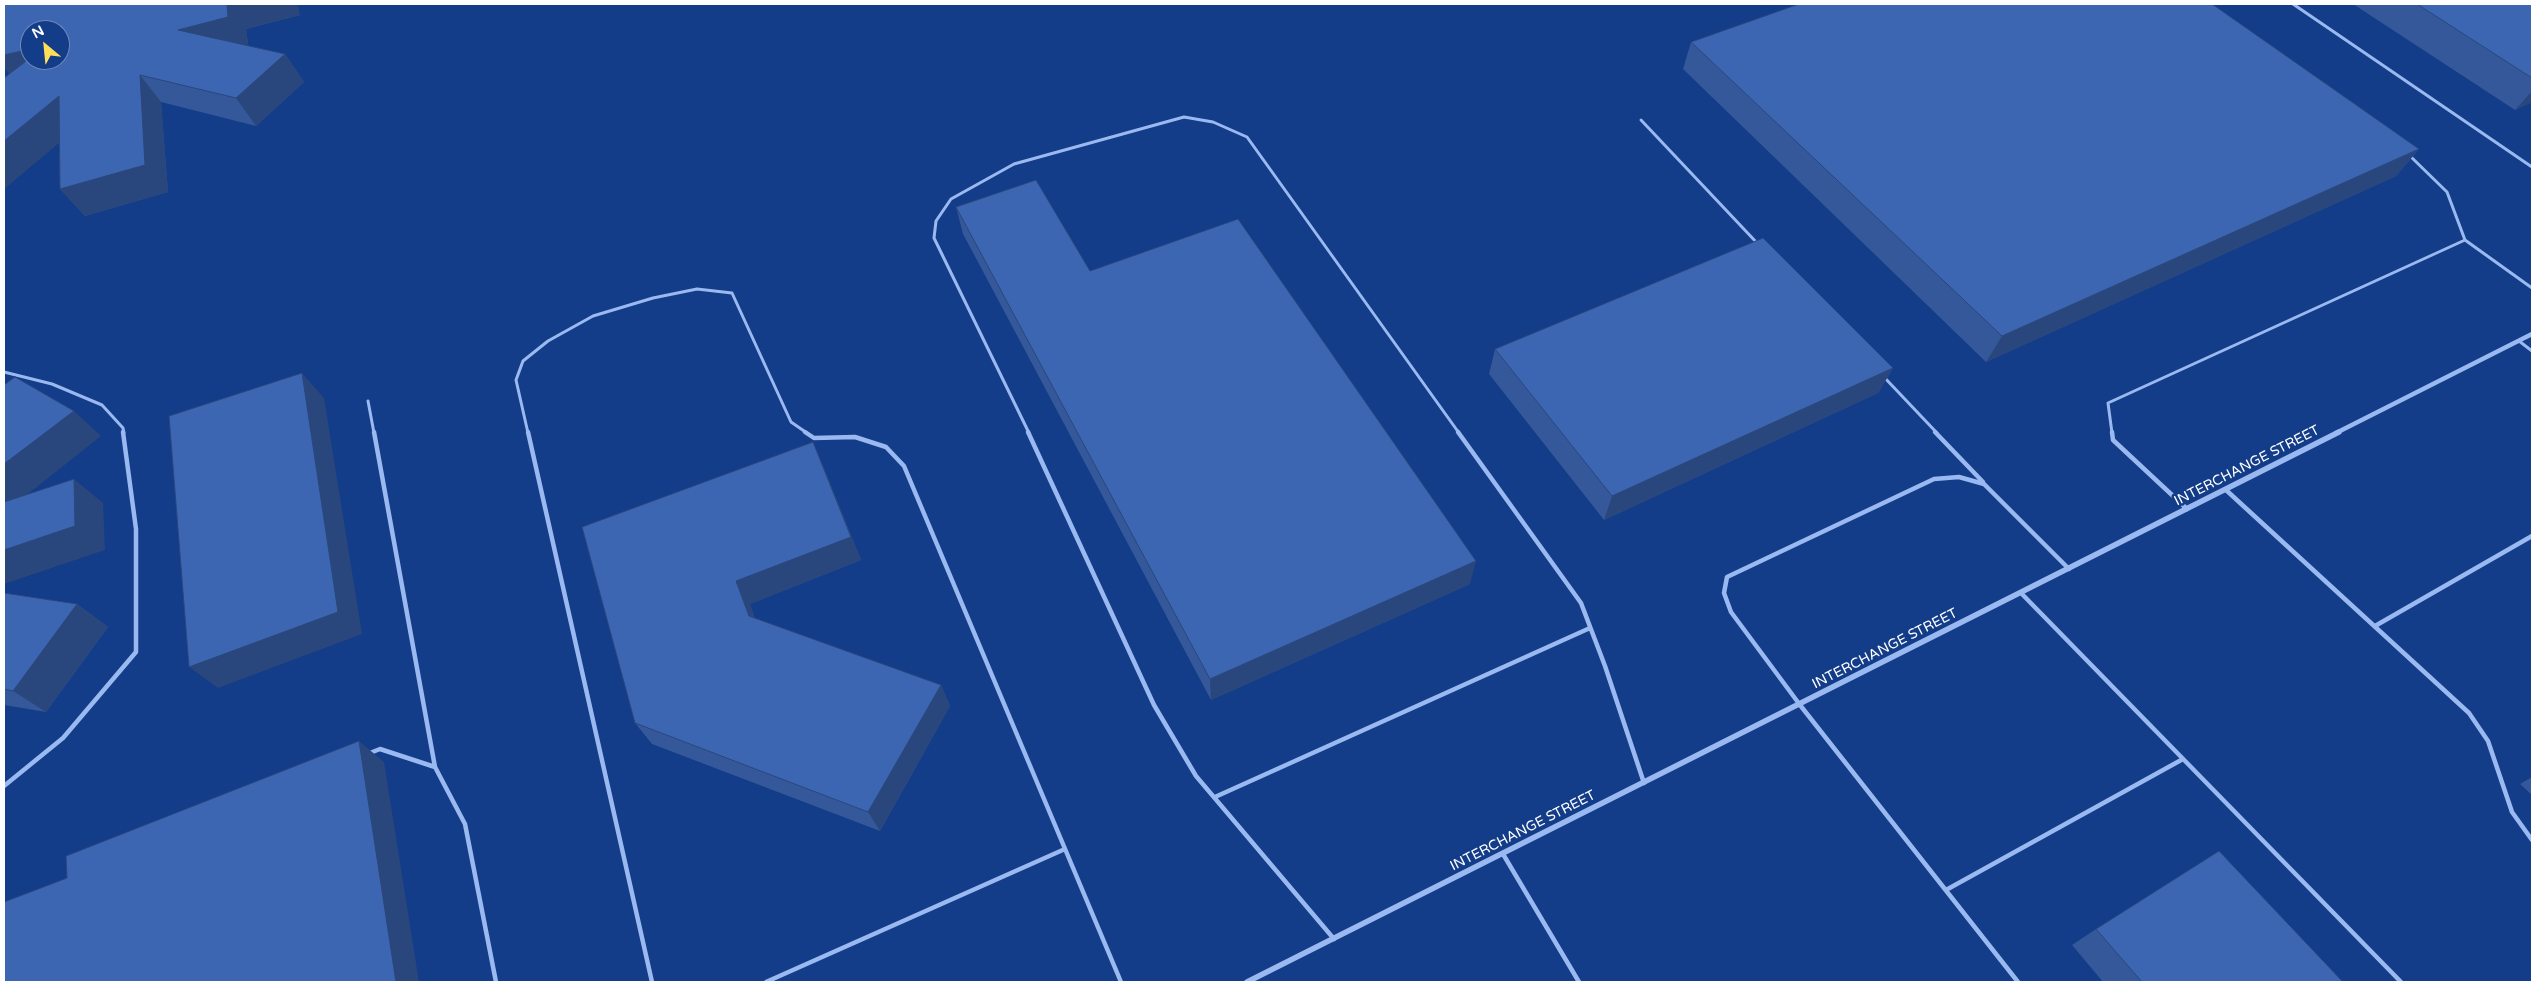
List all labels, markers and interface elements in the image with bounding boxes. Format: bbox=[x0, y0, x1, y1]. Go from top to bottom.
north arrow bbox=[20, 20, 70, 70]
text: N bbox=[29, 22, 47, 42]
street label: INTERCHANGE STREET bbox=[2172, 422, 2322, 510]
street label: INTERCHANGE STREET bbox=[1810, 605, 1960, 693]
street label: INTERCHANGE STREET bbox=[1448, 787, 1598, 875]

